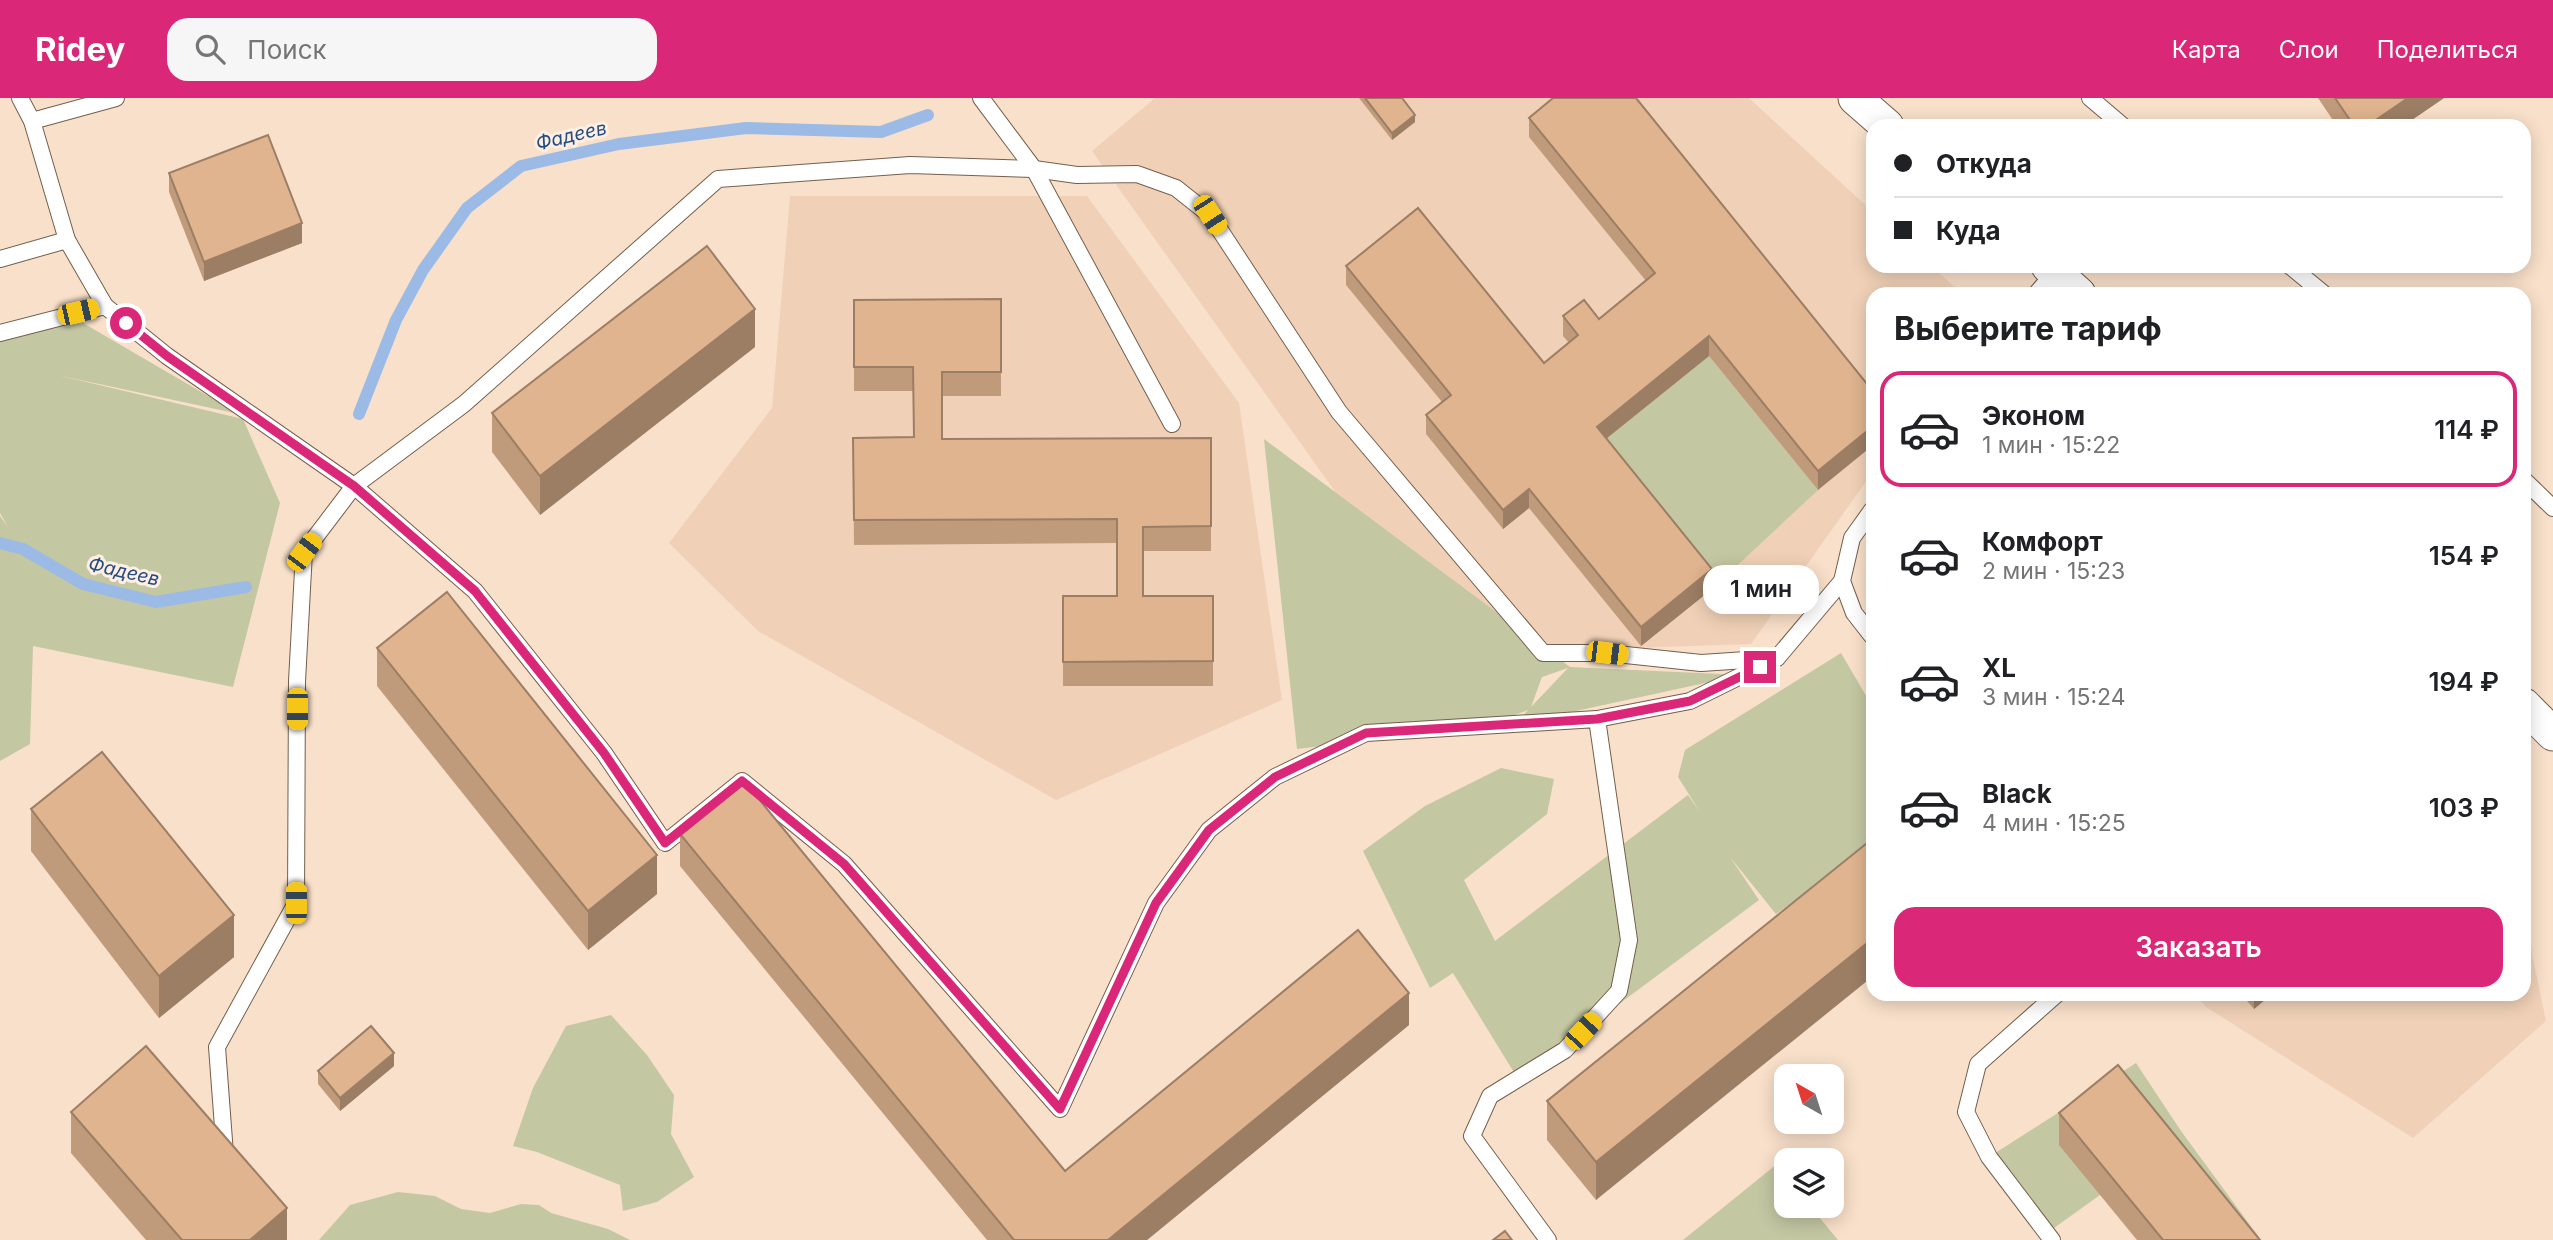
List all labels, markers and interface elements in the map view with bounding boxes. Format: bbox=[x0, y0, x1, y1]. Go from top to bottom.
search box bbox=[167, 18, 657, 81]
text: Ridey bbox=[35, 29, 125, 69]
icon: search bbox=[191, 30, 229, 68]
text: Поиск bbox=[247, 34, 327, 65]
text: Карта bbox=[2172, 35, 2241, 64]
text: Слои bbox=[2279, 35, 2339, 64]
text: Поделиться bbox=[2377, 35, 2518, 64]
water label: Фадеев bbox=[533, 116, 609, 155]
text: Откуда bbox=[1936, 148, 2032, 179]
car bbox=[1190, 192, 1231, 238]
text: Куда bbox=[1936, 215, 2001, 246]
car bbox=[56, 297, 101, 327]
route start bbox=[110, 307, 142, 339]
text: Выберите тариф bbox=[1894, 309, 2162, 348]
icon: car bbox=[1898, 398, 1961, 461]
text: Эконом bbox=[1982, 400, 2085, 431]
text: 114 ₽ bbox=[2434, 414, 2499, 445]
text: 1 мин · 15:22 bbox=[1982, 431, 2120, 459]
icon: car bbox=[1898, 524, 1961, 587]
text: Комфорт bbox=[1982, 526, 2103, 557]
car bbox=[283, 529, 326, 575]
text: 154 ₽ bbox=[2429, 540, 2499, 571]
water label: Фадеев bbox=[86, 552, 162, 591]
text: 2 мин · 15:23 bbox=[1982, 557, 2125, 585]
callout: 1 мин bbox=[1702, 566, 1818, 614]
text: 1 мин bbox=[1730, 575, 1792, 603]
car bbox=[1585, 640, 1630, 666]
icon: car bbox=[1898, 650, 1961, 713]
route end bbox=[1744, 651, 1776, 683]
text: XL bbox=[1982, 652, 2016, 683]
text: 194 ₽ bbox=[2429, 666, 2499, 697]
text: 3 мин · 15:24 bbox=[1982, 683, 2126, 711]
car bbox=[287, 688, 308, 730]
icon: car bbox=[1898, 776, 1961, 839]
text: Black bbox=[1982, 778, 2052, 809]
text: 103 ₽ bbox=[2429, 792, 2499, 823]
text: 4 мин · 15:25 bbox=[1982, 809, 2126, 837]
car bbox=[286, 882, 307, 924]
button: Заказать bbox=[1894, 907, 2503, 987]
car bbox=[1561, 1008, 1606, 1054]
north arrow bbox=[1774, 1064, 1844, 1134]
map controls bbox=[1774, 1064, 1844, 1218]
button: layers bbox=[1774, 1148, 1844, 1218]

